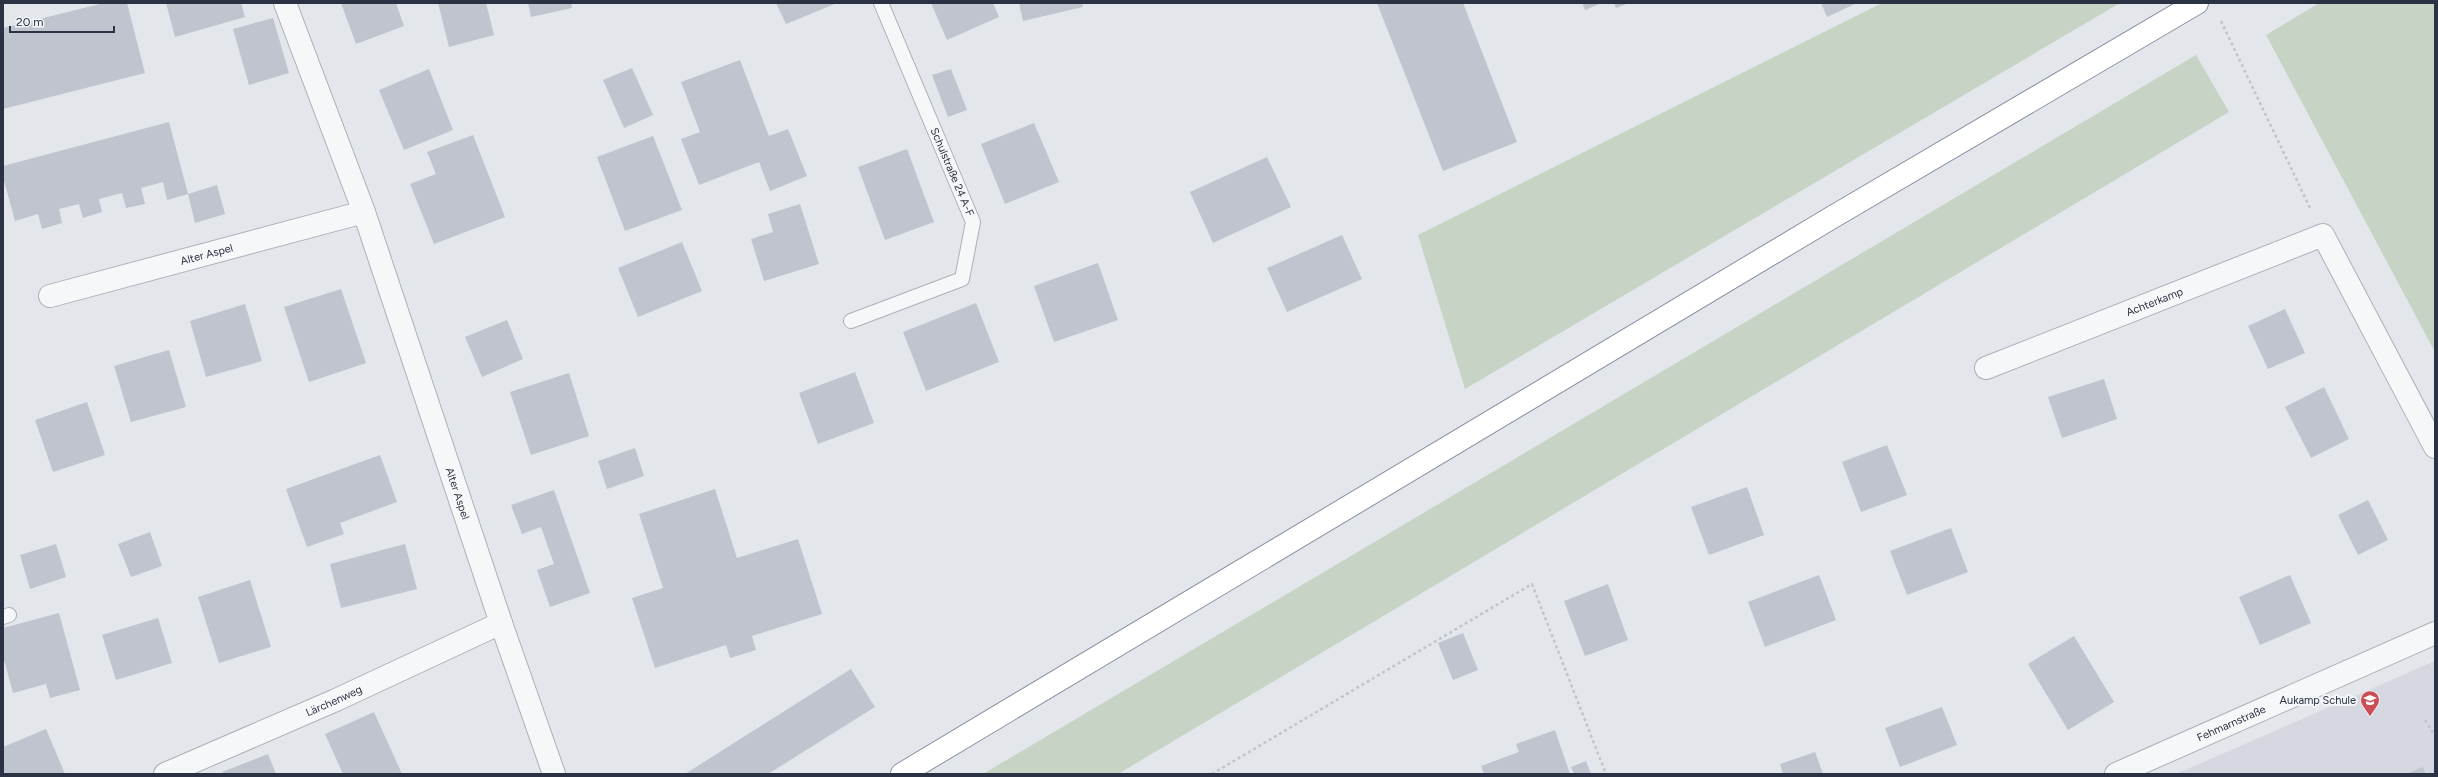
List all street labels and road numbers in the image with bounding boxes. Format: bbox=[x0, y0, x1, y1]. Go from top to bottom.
street label: Schulstraße 24 A-F bbox=[928, 126, 976, 218]
street label: Alter Aspel bbox=[179, 241, 234, 267]
street label: Achterkamp bbox=[2124, 284, 2185, 319]
street label: Alter Aspel bbox=[443, 466, 472, 521]
street label: Lärchenweg bbox=[304, 682, 364, 719]
street label: Fehmarnstraße bbox=[2195, 702, 2268, 744]

